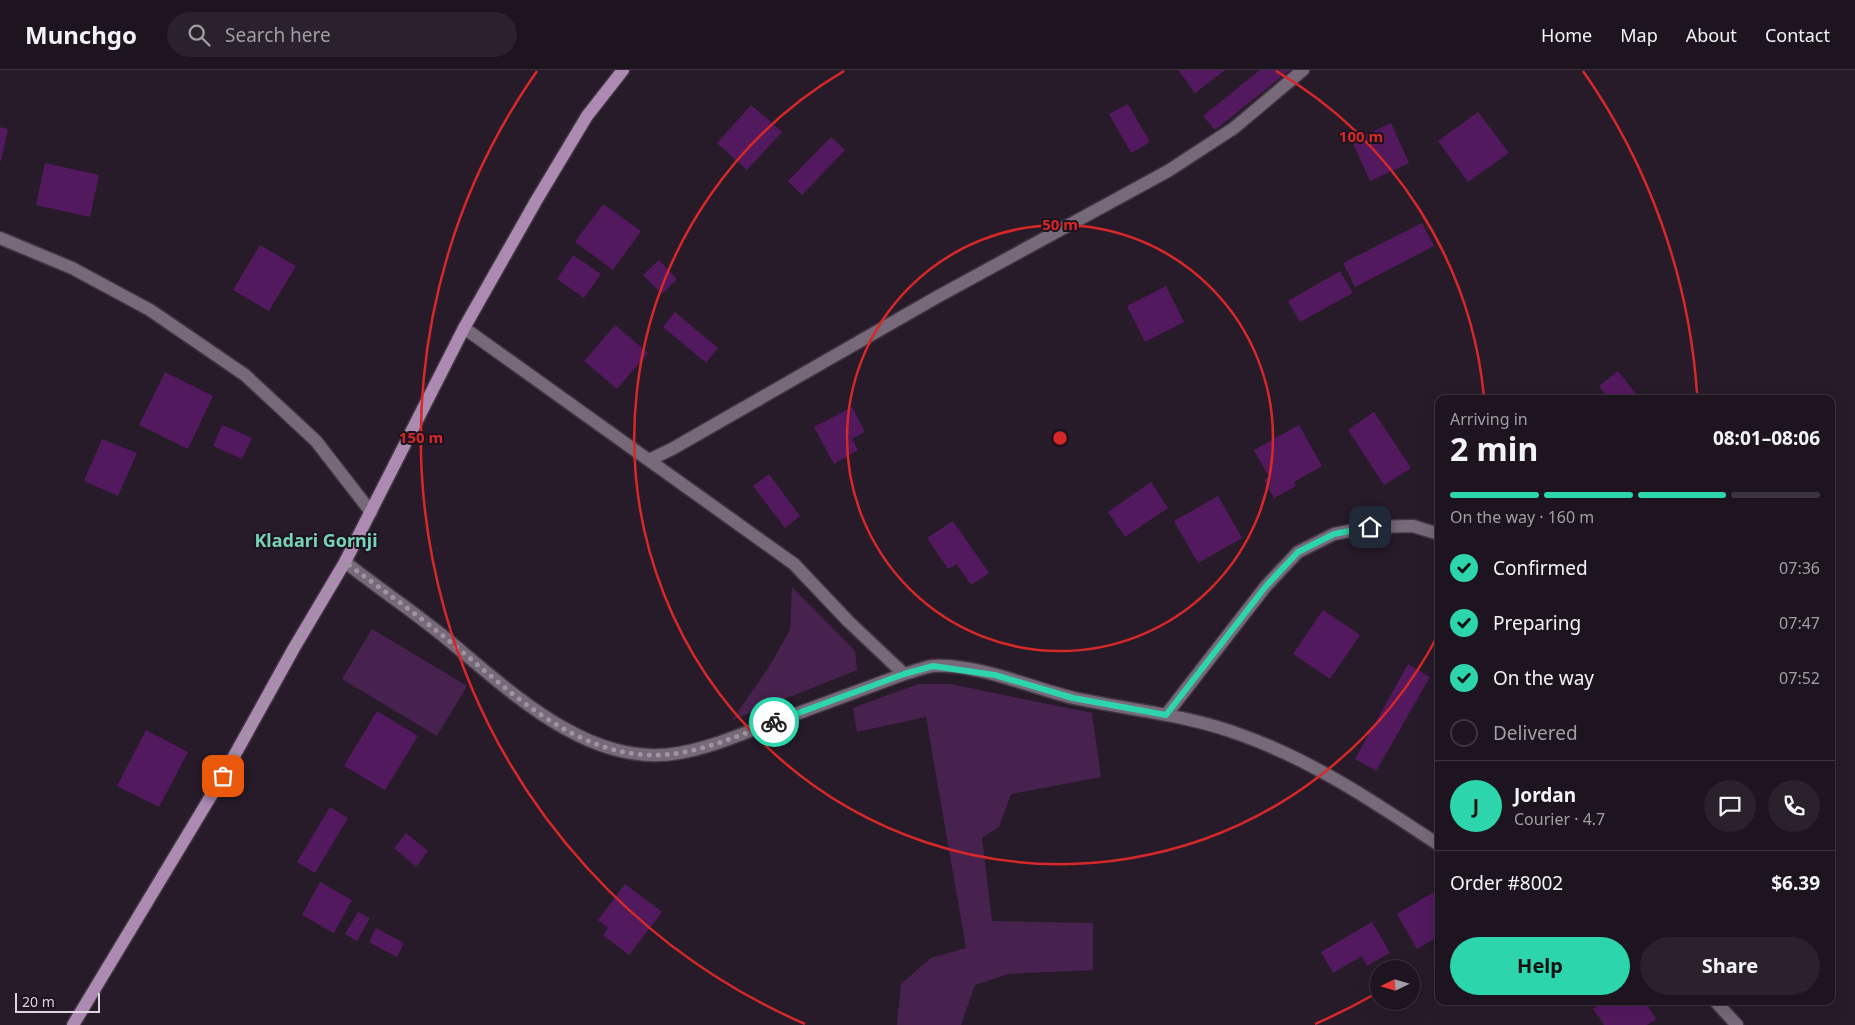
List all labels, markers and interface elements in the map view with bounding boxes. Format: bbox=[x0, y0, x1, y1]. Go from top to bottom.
search box bbox=[167, 12, 517, 57]
text: Munchgo bbox=[25, 18, 137, 51]
icon: search bbox=[185, 21, 213, 49]
text: Search here bbox=[225, 22, 331, 48]
text: Home bbox=[1541, 23, 1592, 47]
text: Map bbox=[1620, 23, 1658, 47]
text: About bbox=[1686, 23, 1737, 47]
text: Contact bbox=[1765, 23, 1830, 47]
text: 100 m bbox=[1339, 126, 1383, 146]
text: 50 m bbox=[1042, 214, 1078, 234]
text: Arriving in bbox=[1450, 408, 1528, 430]
text: 08:01–08:06 bbox=[1713, 425, 1820, 451]
text: 150 m bbox=[399, 427, 443, 447]
text: 2 min bbox=[1450, 427, 1538, 470]
centre of rings bbox=[1051, 429, 1069, 447]
pin bbox=[1349, 506, 1391, 548]
text: On the way · 160 m bbox=[1450, 506, 1594, 528]
icon: home bbox=[1356, 513, 1384, 541]
district label: Kladari Gornji bbox=[254, 528, 378, 552]
icon: check bbox=[1450, 554, 1478, 582]
text: Confirmed bbox=[1493, 555, 1588, 581]
text: 07:36 bbox=[1779, 557, 1820, 579]
icon: check bbox=[1450, 609, 1478, 637]
text: Preparing bbox=[1493, 610, 1581, 636]
text: 07:47 bbox=[1779, 612, 1820, 634]
icon: check bbox=[1450, 664, 1478, 692]
text: On the way bbox=[1493, 665, 1594, 691]
text: 07:52 bbox=[1779, 667, 1820, 689]
courier bbox=[749, 697, 799, 747]
icon: bike bbox=[760, 708, 788, 736]
text: Delivered bbox=[1493, 720, 1578, 746]
pin bbox=[202, 755, 244, 797]
icon: bag bbox=[209, 762, 237, 790]
button: chat bbox=[1704, 780, 1756, 832]
button: phone bbox=[1768, 780, 1820, 832]
text: Jordan bbox=[1514, 782, 1576, 808]
text: J bbox=[1473, 793, 1479, 819]
text: Courier · 4.7 bbox=[1514, 808, 1605, 830]
text: Order #8002 bbox=[1450, 870, 1563, 896]
text: $6.39 bbox=[1771, 870, 1820, 896]
button: Help bbox=[1450, 937, 1630, 995]
button: Share bbox=[1640, 937, 1820, 995]
north arrow bbox=[1370, 960, 1420, 1010]
map controls bbox=[1370, 960, 1420, 1010]
scale bar bbox=[15, 990, 100, 1013]
text: 20 m bbox=[22, 992, 55, 1011]

